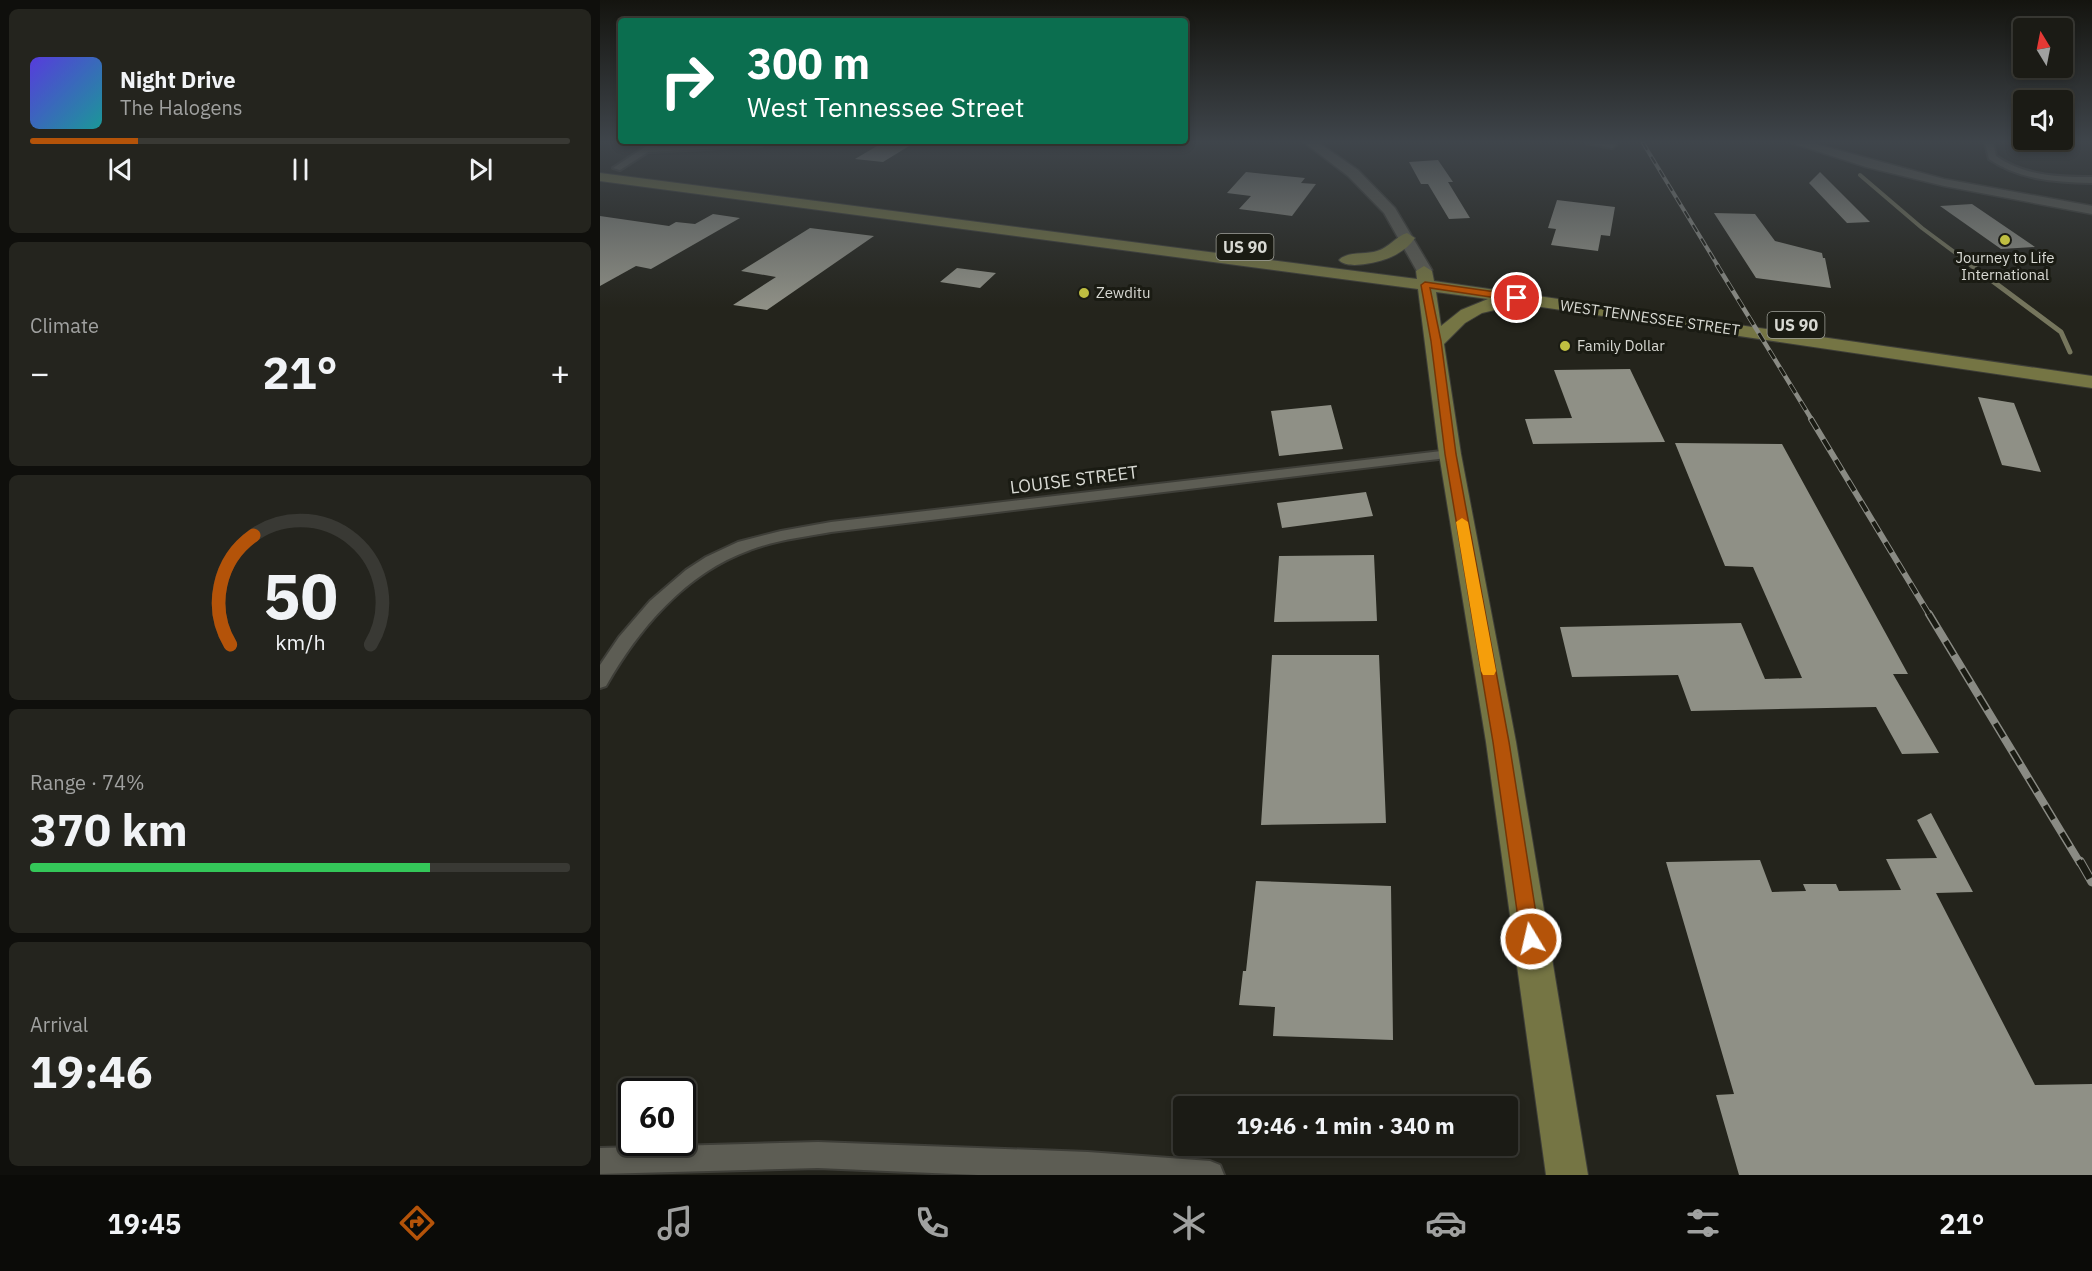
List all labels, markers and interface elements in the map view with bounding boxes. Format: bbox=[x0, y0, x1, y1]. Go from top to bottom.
north arrow bbox=[2013, 18, 2073, 78]
map controls bbox=[2013, 18, 2073, 150]
text: 300 m bbox=[747, 36, 870, 91]
icon: right bbox=[648, 42, 726, 120]
text: Night Drive bbox=[120, 65, 236, 94]
text: West Tennessee Street bbox=[747, 89, 1025, 124]
button: sound bbox=[2013, 90, 2073, 150]
text: The Halogens bbox=[120, 94, 242, 121]
icon: previous bbox=[104, 153, 137, 186]
icon: pause bbox=[284, 153, 317, 186]
icon: next bbox=[464, 153, 497, 186]
marker: Journey to Life International bbox=[1998, 233, 2012, 247]
road number: US 90 bbox=[1216, 234, 1274, 260]
place label: Journey to Life International bbox=[1955, 248, 2055, 284]
pin bbox=[1491, 272, 1542, 323]
icon: arrive bbox=[1500, 281, 1533, 314]
place label: Zewditu bbox=[1096, 283, 1150, 302]
marker: Zewditu bbox=[1077, 286, 1091, 300]
street label: WEST TENNESSEE STREET bbox=[1559, 295, 1741, 340]
text: Climate bbox=[30, 312, 99, 339]
road number: US 90 bbox=[1768, 312, 1824, 338]
place label: Family Dollar bbox=[1577, 336, 1665, 355]
marker: Family Dollar bbox=[1558, 339, 1572, 353]
text: 21° bbox=[262, 343, 338, 401]
text: − bbox=[30, 351, 50, 394]
text: + bbox=[550, 351, 570, 394]
street label: LOUISE STREET bbox=[1008, 460, 1139, 499]
text: 50 bbox=[263, 555, 337, 636]
text: km/h bbox=[275, 628, 325, 656]
text: Range · 74% bbox=[30, 769, 145, 796]
text: 370 km bbox=[30, 800, 188, 858]
position arrow bbox=[1499, 907, 1563, 971]
text: Arrival bbox=[30, 1011, 88, 1038]
text: 19:46 bbox=[30, 1042, 153, 1100]
speed limit sign: 60 bbox=[618, 1078, 696, 1156]
text: 19:46 · 1 min · 340 m bbox=[1236, 1111, 1455, 1140]
icon: directions bbox=[396, 1202, 438, 1244]
icon: music bbox=[654, 1202, 696, 1244]
icon: phone bbox=[911, 1202, 953, 1244]
icon: climate bbox=[1168, 1202, 1210, 1244]
icon: car bbox=[1425, 1202, 1467, 1244]
icon: filters bbox=[1682, 1202, 1724, 1244]
text: 19:45 bbox=[108, 1206, 181, 1241]
text: 21° bbox=[1939, 1206, 1984, 1241]

